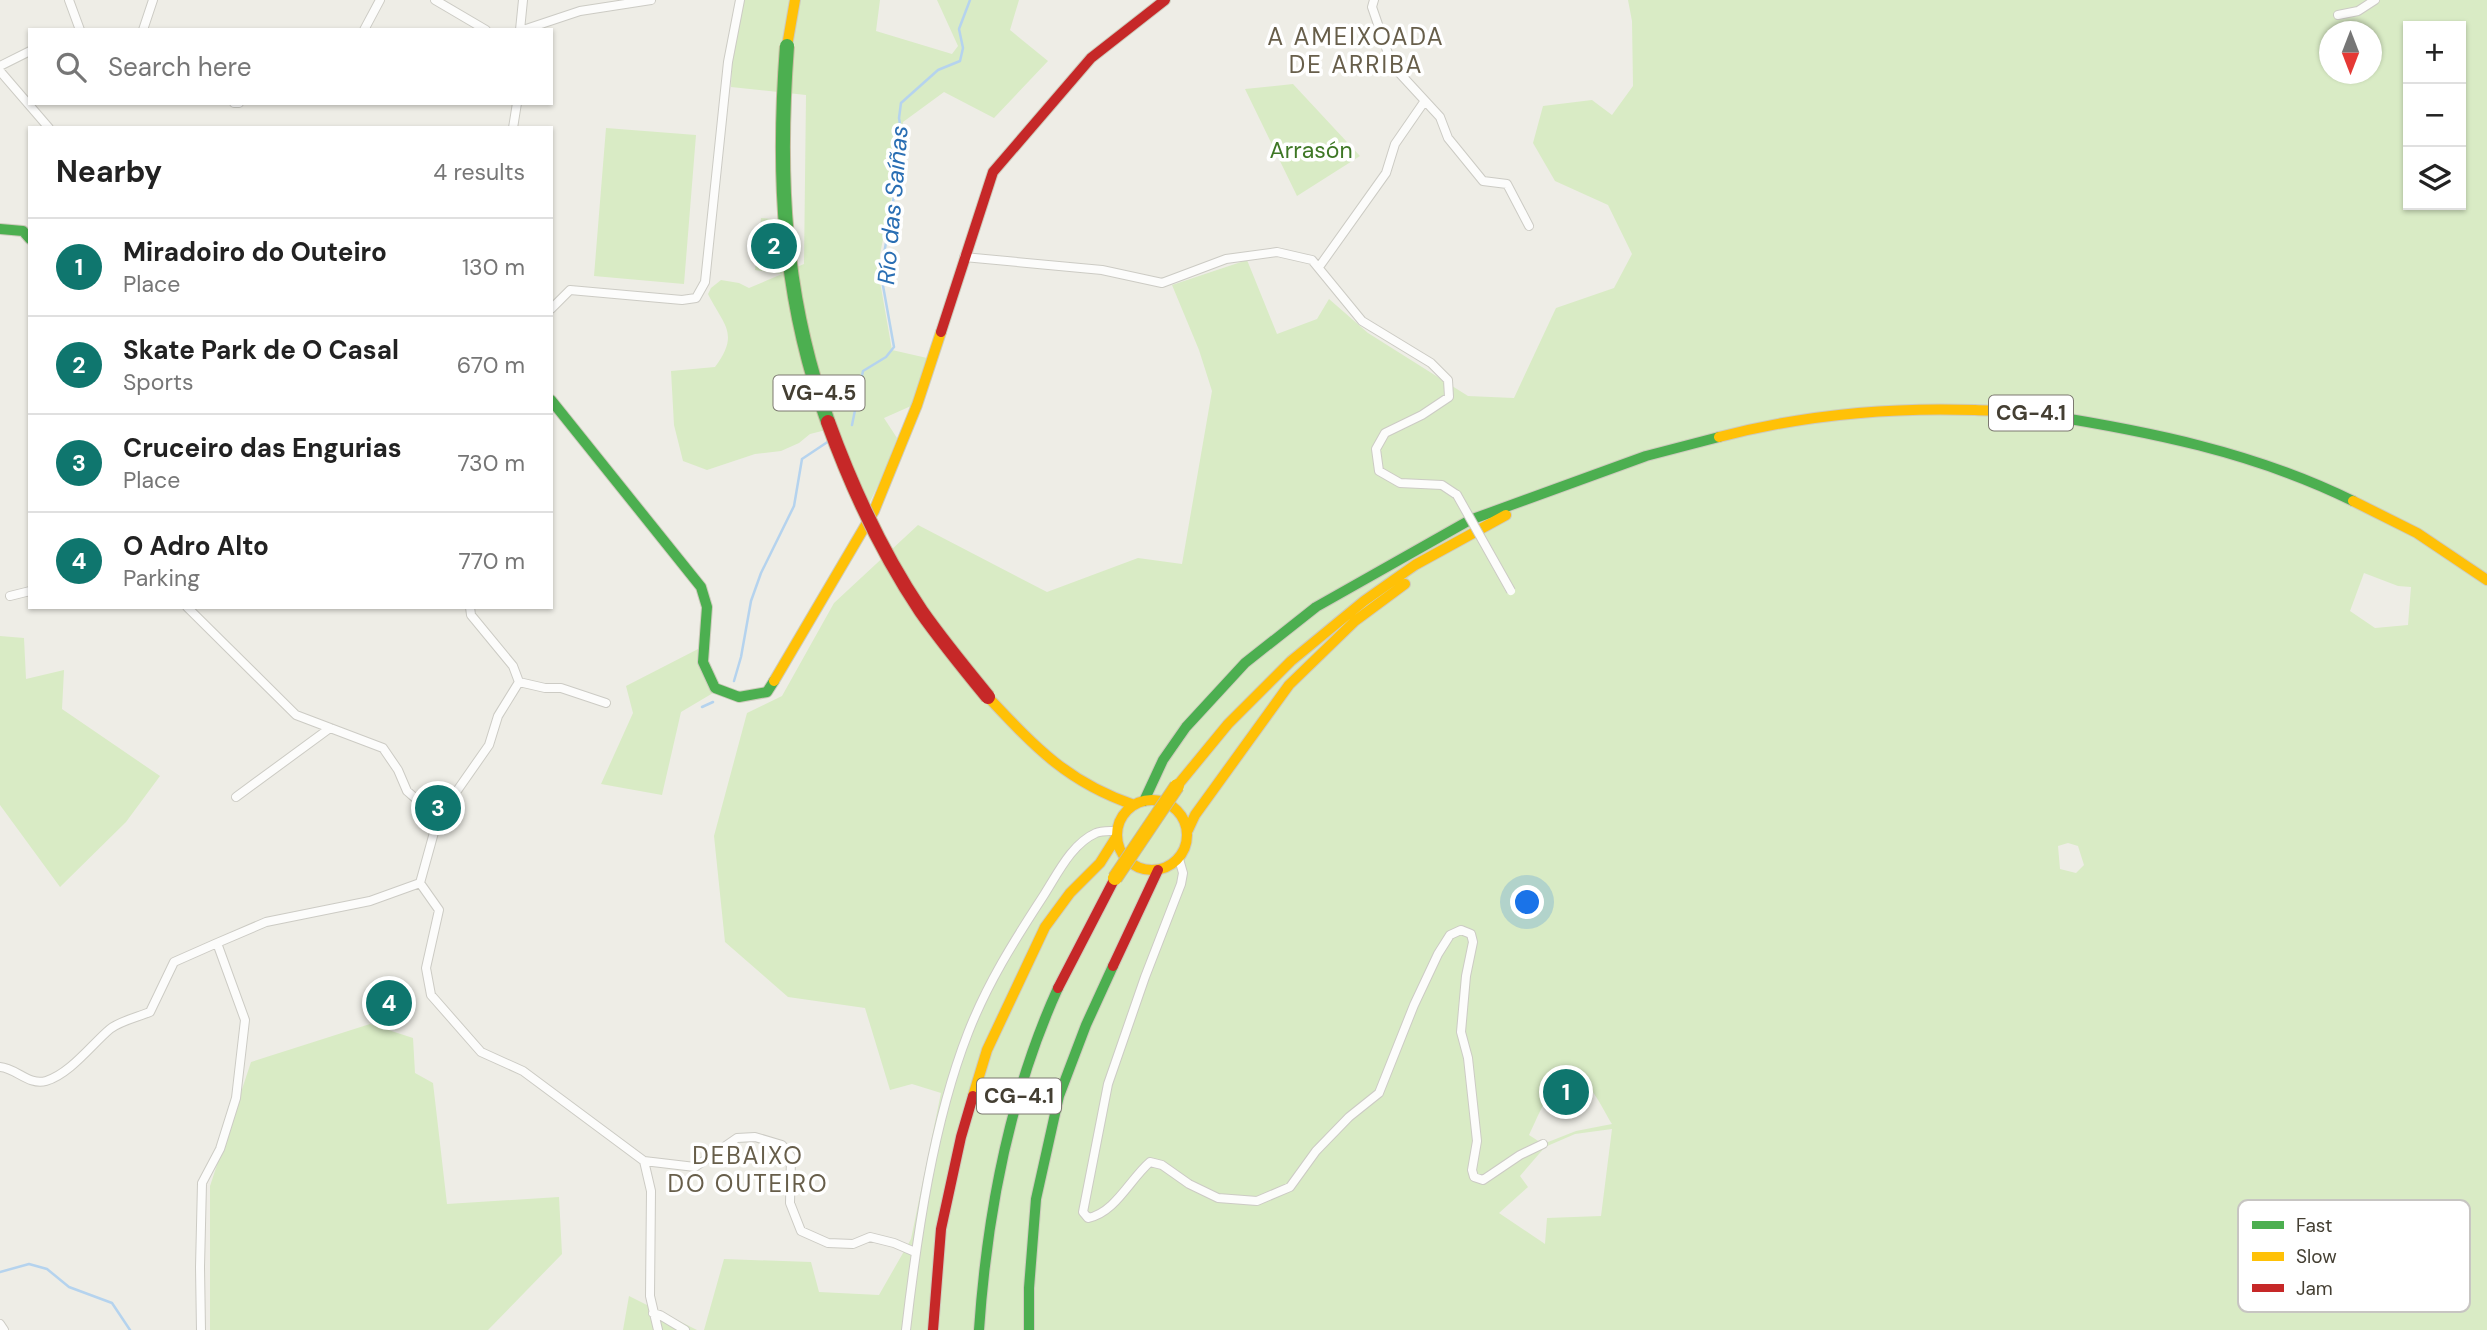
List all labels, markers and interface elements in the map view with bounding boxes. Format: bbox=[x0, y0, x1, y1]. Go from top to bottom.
district label: A AMEIXOADA DE ARRIBA bbox=[1267, 21, 1445, 80]
north arrow bbox=[2319, 21, 2382, 84]
map controls bbox=[2403, 21, 2466, 210]
button: + bbox=[2403, 21, 2466, 84]
search box bbox=[28, 28, 553, 105]
icon: search bbox=[52, 48, 90, 86]
text: Search here bbox=[108, 50, 251, 84]
button: − bbox=[2403, 84, 2466, 147]
water label: Río das Saíñas bbox=[870, 124, 915, 286]
park label: Arrasón bbox=[1269, 135, 1353, 165]
button: layers bbox=[2403, 147, 2466, 210]
text: Nearby bbox=[56, 152, 162, 191]
text: 4 results bbox=[433, 157, 525, 187]
pin: 2 bbox=[751, 220, 797, 272]
text: Miradoiro do Outeiro bbox=[123, 235, 387, 269]
text: 1 bbox=[75, 252, 83, 282]
text: 130 m bbox=[462, 252, 525, 282]
text: Place bbox=[123, 269, 180, 299]
text: Skate Park de O Casal bbox=[123, 333, 399, 367]
text: 2 bbox=[72, 350, 86, 380]
text: 670 m bbox=[457, 350, 525, 380]
text: Sports bbox=[123, 367, 193, 397]
road number: VG-4.5 bbox=[774, 376, 864, 410]
road number: CG-4.1 bbox=[1989, 396, 2073, 430]
text: Cruceiro das Engurias bbox=[123, 431, 402, 465]
text: 3 bbox=[72, 448, 86, 478]
text: 730 m bbox=[457, 448, 525, 478]
text: Place bbox=[123, 465, 180, 495]
text: O Adro Alto bbox=[123, 529, 269, 563]
text: 4 bbox=[72, 546, 86, 576]
text: 770 m bbox=[458, 546, 525, 576]
text: Parking bbox=[123, 563, 200, 593]
pin: 3 bbox=[415, 782, 461, 834]
your location bbox=[1510, 885, 1544, 919]
pin: 4 bbox=[366, 977, 412, 1029]
pin: 1 bbox=[1543, 1066, 1589, 1118]
road number: CG-4.1 bbox=[977, 1078, 1061, 1114]
district label: DEBAIXO DO OUTEIRO bbox=[667, 1140, 829, 1199]
legend bbox=[2238, 1200, 2470, 1312]
text: Fast bbox=[2296, 1213, 2332, 1238]
text: Slow bbox=[2296, 1244, 2337, 1269]
text: Jam bbox=[2296, 1276, 2333, 1301]

